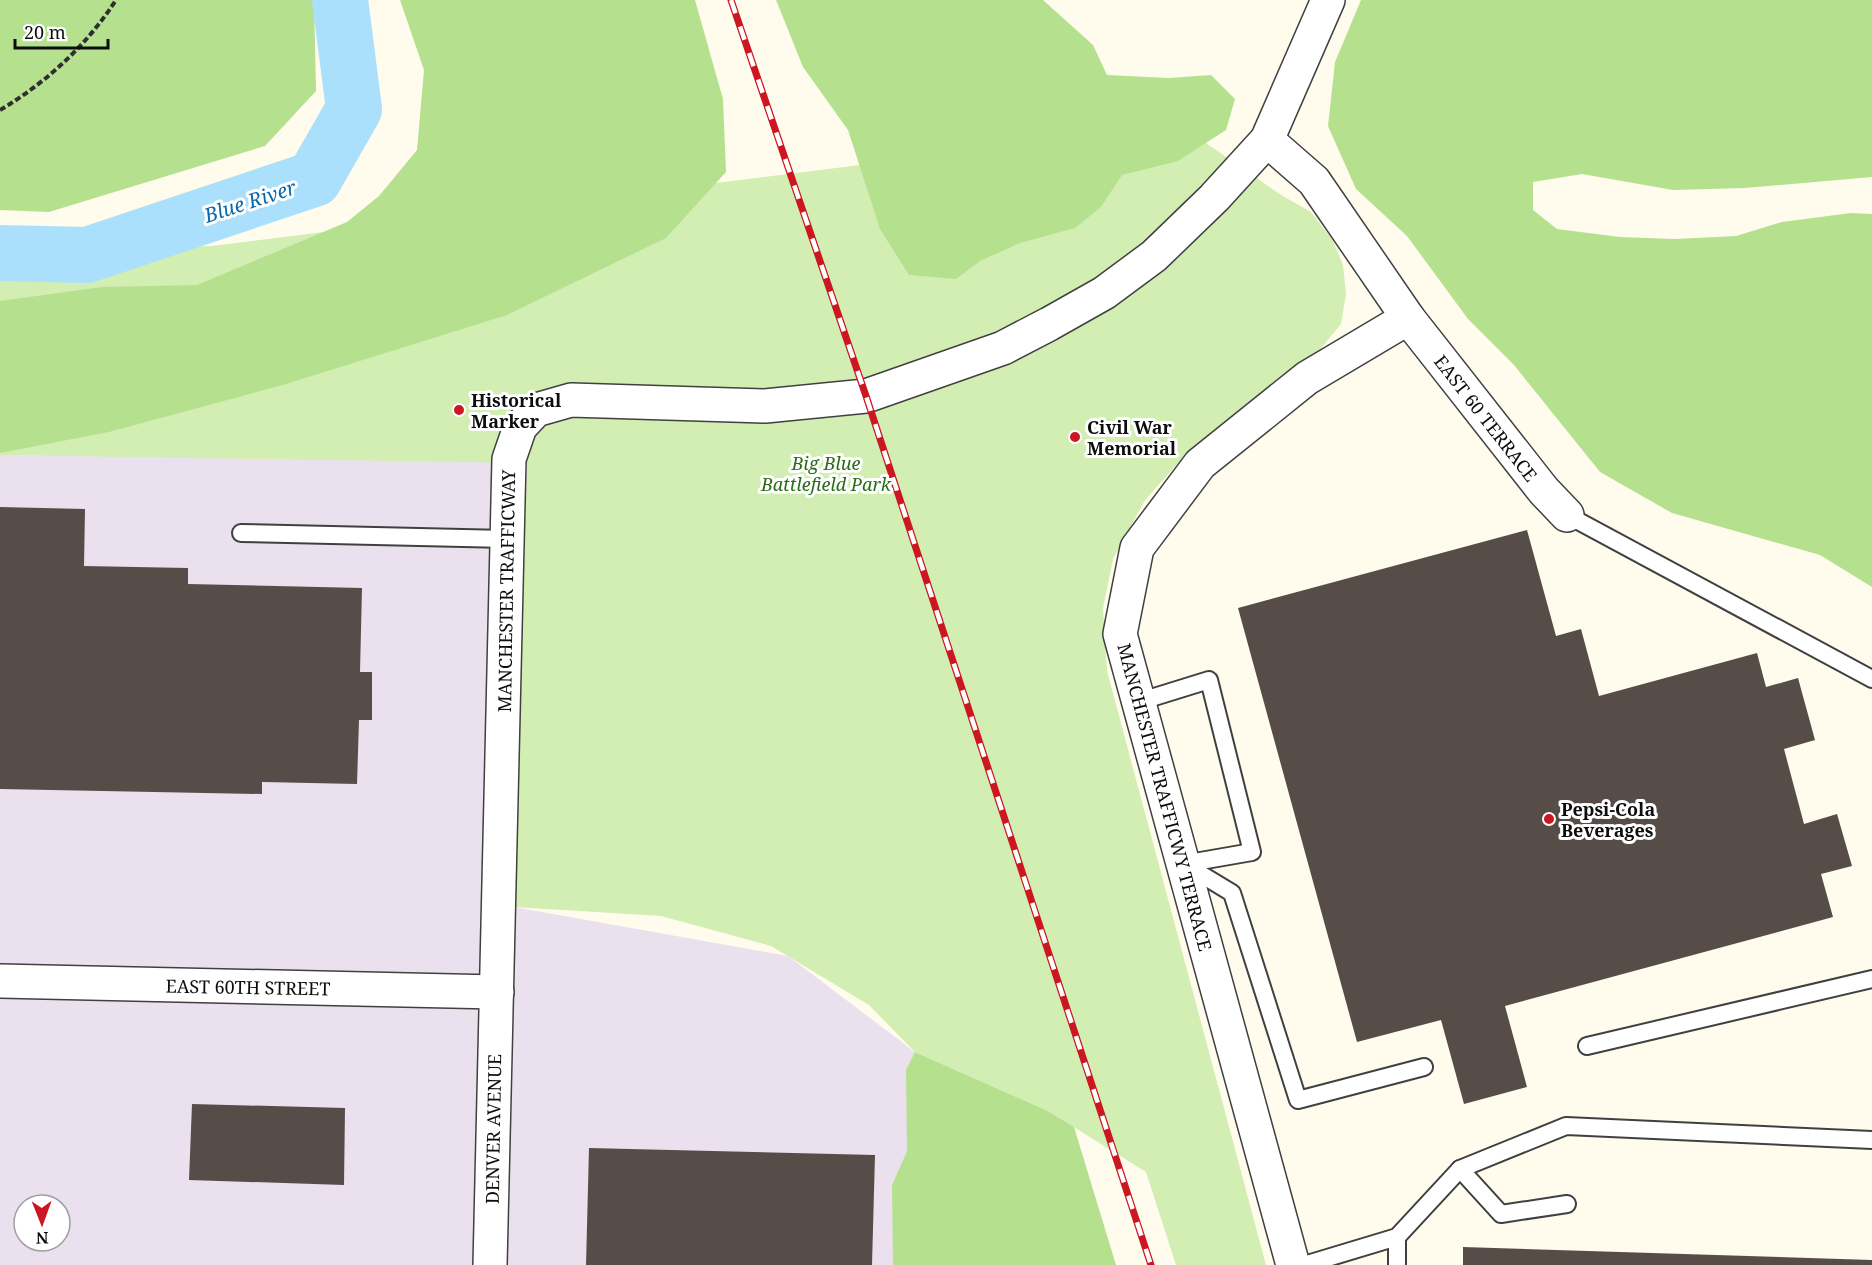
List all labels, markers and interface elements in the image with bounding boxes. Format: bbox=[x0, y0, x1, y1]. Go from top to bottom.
scale bar bbox=[15, 12, 108, 50]
text: 20 m bbox=[24, 20, 66, 44]
water label: Blue River bbox=[199, 173, 300, 229]
street label: EAST 60 TERRACE bbox=[1429, 350, 1543, 486]
place label: Historical Marker bbox=[471, 388, 562, 433]
marker: Historical Marker bbox=[452, 403, 466, 417]
place label: Civil War Memorial bbox=[1087, 415, 1177, 460]
marker: Civil War Memorial bbox=[1068, 430, 1082, 444]
park label: Big Blue Battlefield Park bbox=[760, 451, 892, 496]
street label: MANCHESTER TRAFFICWAY bbox=[492, 469, 520, 713]
street label: MANCHESTER TRAFFICWY TERRACE bbox=[1112, 640, 1218, 954]
place label: Pepsi-Cola Beverages bbox=[1561, 797, 1655, 842]
marker: Pepsi-Cola Beverages bbox=[1542, 812, 1556, 826]
street label: EAST 60TH STREET bbox=[165, 974, 331, 1000]
street label: DENVER AVENUE bbox=[480, 1054, 506, 1204]
north arrow bbox=[12, 1193, 72, 1253]
text: N bbox=[35, 1227, 49, 1249]

